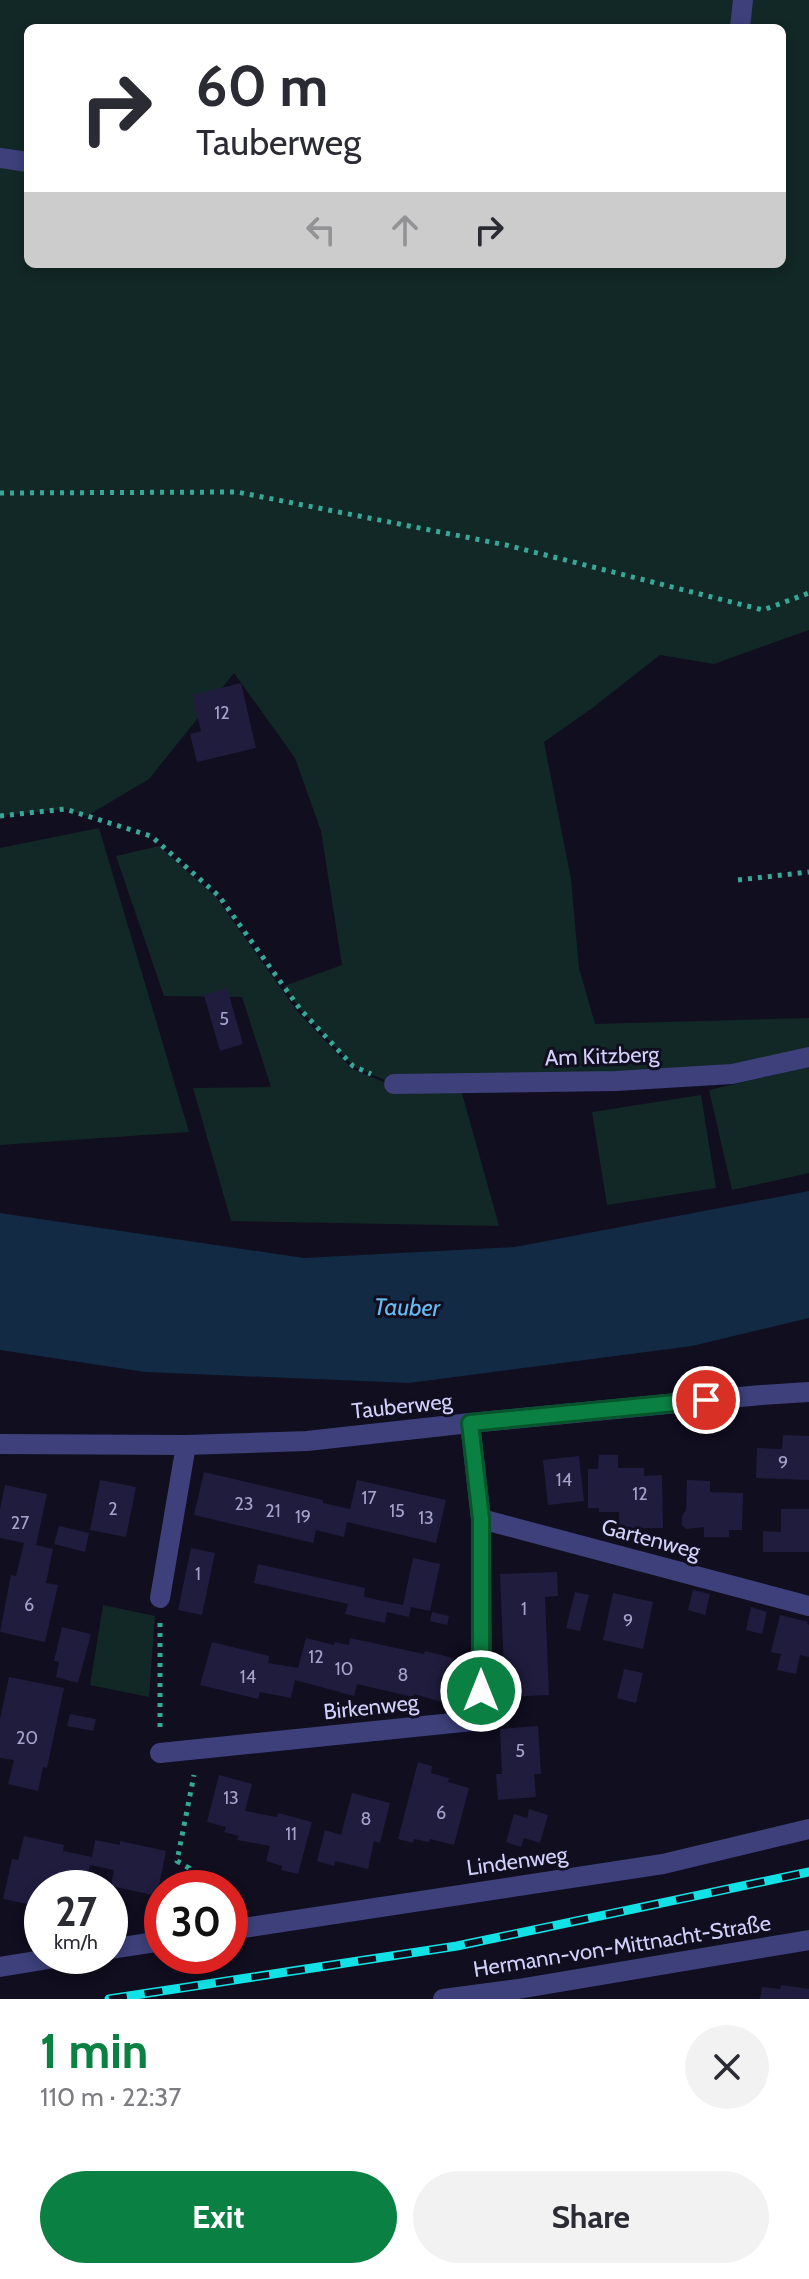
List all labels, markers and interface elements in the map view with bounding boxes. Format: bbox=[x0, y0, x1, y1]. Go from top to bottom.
text: 60 m bbox=[196, 52, 328, 120]
icon: right bbox=[64, 56, 168, 160]
text: Tauberweg bbox=[196, 120, 361, 164]
icon: left bbox=[299, 208, 343, 252]
icon: ahead bbox=[383, 208, 427, 252]
icon: right bbox=[467, 208, 511, 252]
house number: 12 bbox=[214, 702, 230, 724]
house number: 5 bbox=[219, 1008, 229, 1030]
street label: Am Kitzberg bbox=[544, 1040, 661, 1071]
water label: Tauber bbox=[374, 1292, 442, 1322]
pin bbox=[672, 1366, 740, 1434]
icon: arrive bbox=[684, 1378, 728, 1422]
street label: Tauberweg bbox=[350, 1387, 455, 1425]
house number: 9 bbox=[778, 1452, 788, 1474]
house number: 14 bbox=[556, 1469, 572, 1491]
house number: 12 bbox=[632, 1483, 648, 1505]
house number: 17 bbox=[362, 1487, 376, 1509]
house number: 23 bbox=[234, 1493, 254, 1515]
house number: 2 bbox=[108, 1498, 118, 1520]
house number: 21 bbox=[265, 1500, 281, 1522]
house number: 15 bbox=[389, 1500, 405, 1522]
house number: 19 bbox=[295, 1506, 311, 1528]
house number: 13 bbox=[418, 1507, 434, 1529]
house number: 27 bbox=[11, 1512, 29, 1534]
street label: Gartenweg bbox=[599, 1513, 704, 1565]
house number: 1 bbox=[195, 1563, 201, 1585]
house number: 6 bbox=[24, 1594, 34, 1616]
house number: 1 bbox=[521, 1598, 527, 1620]
house number: 9 bbox=[623, 1610, 633, 1632]
house number: 12 bbox=[308, 1646, 324, 1668]
position arrow bbox=[439, 1649, 523, 1733]
house number: 10 bbox=[335, 1658, 353, 1680]
house number: 8 bbox=[398, 1664, 408, 1686]
house number: 14 bbox=[240, 1666, 256, 1688]
street label: Birkenweg bbox=[322, 1688, 421, 1725]
house number: 20 bbox=[16, 1727, 38, 1749]
house number: 5 bbox=[515, 1740, 525, 1762]
house number: 13 bbox=[223, 1787, 239, 1809]
house number: 6 bbox=[436, 1802, 446, 1824]
house number: 8 bbox=[361, 1808, 371, 1830]
house number: 11 bbox=[285, 1823, 297, 1845]
street label: Lindenweg bbox=[465, 1840, 570, 1881]
speed limit sign: 30 bbox=[144, 1870, 248, 1974]
text: 27 bbox=[55, 1887, 97, 1936]
street label: Hermann-von-Mittnacht-Straße bbox=[471, 1909, 773, 1983]
text: km/h bbox=[54, 1930, 98, 1954]
text: 1 min bbox=[40, 2022, 148, 2080]
button: close bbox=[685, 2025, 769, 2109]
text: 110 m · 22:37 bbox=[40, 2081, 181, 2113]
button: Exit bbox=[40, 2171, 397, 2263]
button: Share bbox=[413, 2171, 769, 2263]

